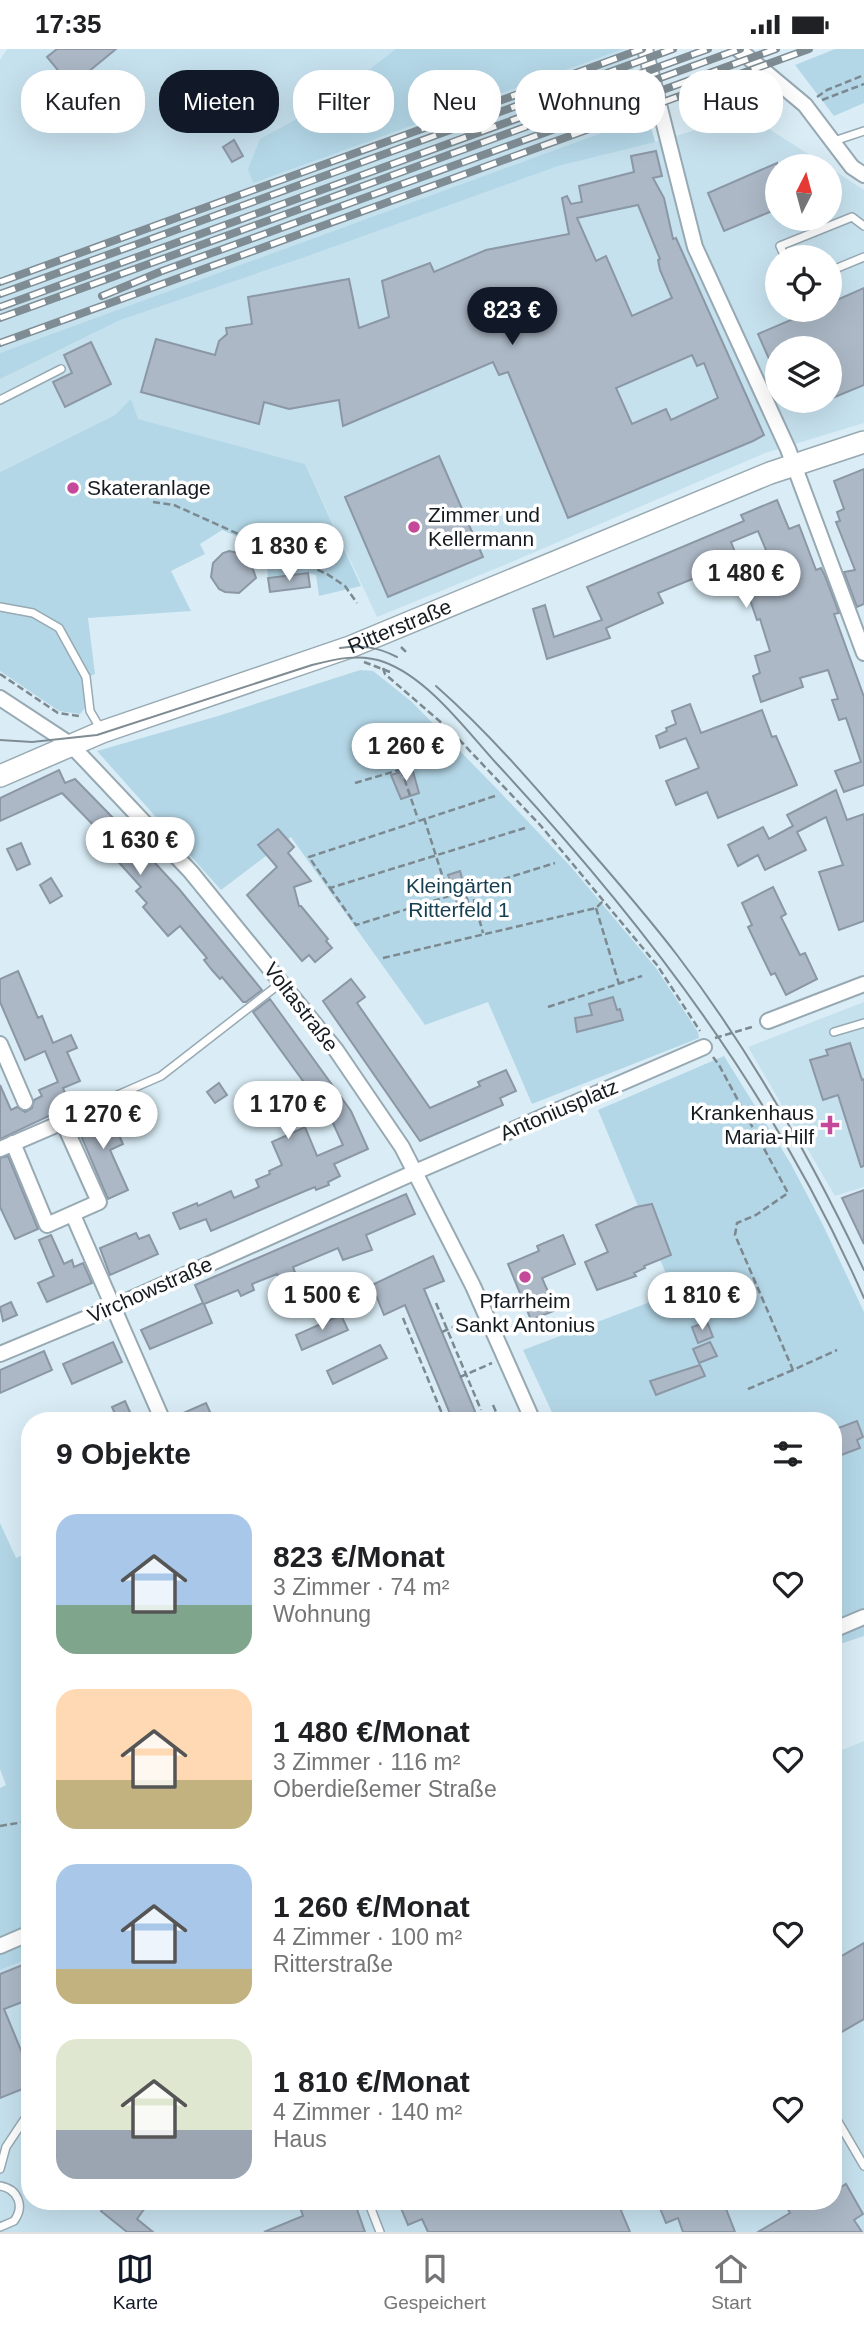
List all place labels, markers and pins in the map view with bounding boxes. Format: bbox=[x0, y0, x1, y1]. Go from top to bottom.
pin: 823 € bbox=[463, 287, 561, 347]
place label: Skateranlage bbox=[87, 476, 211, 499]
marker: Skateranlage bbox=[65, 480, 81, 496]
place label: Zimmer und Kellermann bbox=[428, 503, 540, 550]
marker: Zimmer und Kellermann bbox=[406, 519, 422, 535]
pin: 1 830 € bbox=[224, 524, 354, 583]
pin: 1 480 € bbox=[681, 551, 811, 610]
pin: 1 260 € bbox=[341, 723, 471, 783]
pin: 1 630 € bbox=[75, 817, 205, 877]
pin: 1 170 € bbox=[223, 1081, 353, 1141]
pin: 1 270 € bbox=[38, 1091, 168, 1151]
place label: Krankenhaus Maria-Hilf bbox=[690, 1101, 814, 1148]
marker: Krankenhaus Maria-Hilf bbox=[820, 1115, 840, 1135]
marker: Pfarrheim Sankt Antonius bbox=[517, 1269, 533, 1285]
pin: 1 500 € bbox=[257, 1273, 387, 1332]
pin: 1 810 € bbox=[637, 1273, 767, 1332]
place label: Pfarrheim Sankt Antonius bbox=[455, 1289, 595, 1336]

